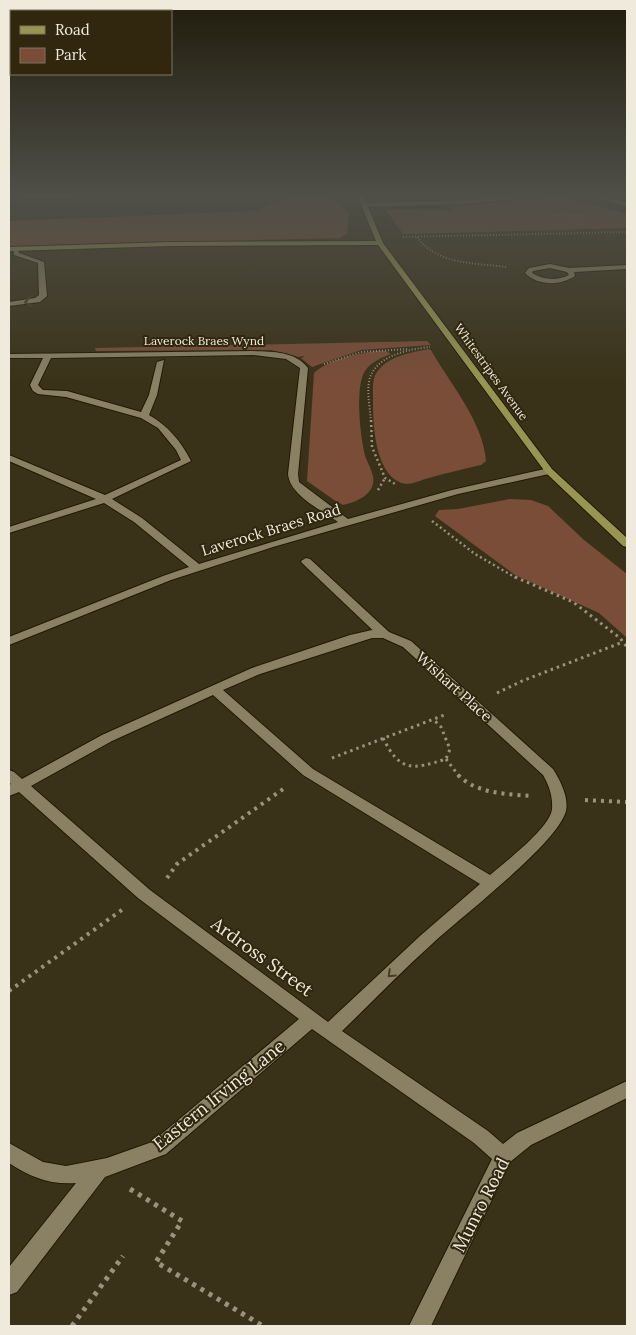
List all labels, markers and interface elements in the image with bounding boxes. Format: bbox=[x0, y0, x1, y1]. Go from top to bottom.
legend bbox=[10, 10, 172, 75]
text: Road bbox=[55, 20, 90, 39]
text: Park bbox=[55, 45, 86, 64]
one-way arrow bbox=[23, 296, 31, 307]
street label: Whitestripes Avenue bbox=[451, 320, 532, 423]
street label: Laverock Braes Wynd bbox=[144, 333, 264, 348]
street label: Laverock Braes Road bbox=[199, 499, 343, 560]
street label: Wishart Place bbox=[412, 648, 496, 726]
street label: Ardross Street bbox=[206, 911, 318, 1001]
one-way arrow bbox=[387, 968, 396, 977]
street label: Eastern Irving Lane bbox=[148, 1034, 290, 1155]
street label: Munro Road bbox=[447, 1154, 514, 1256]

